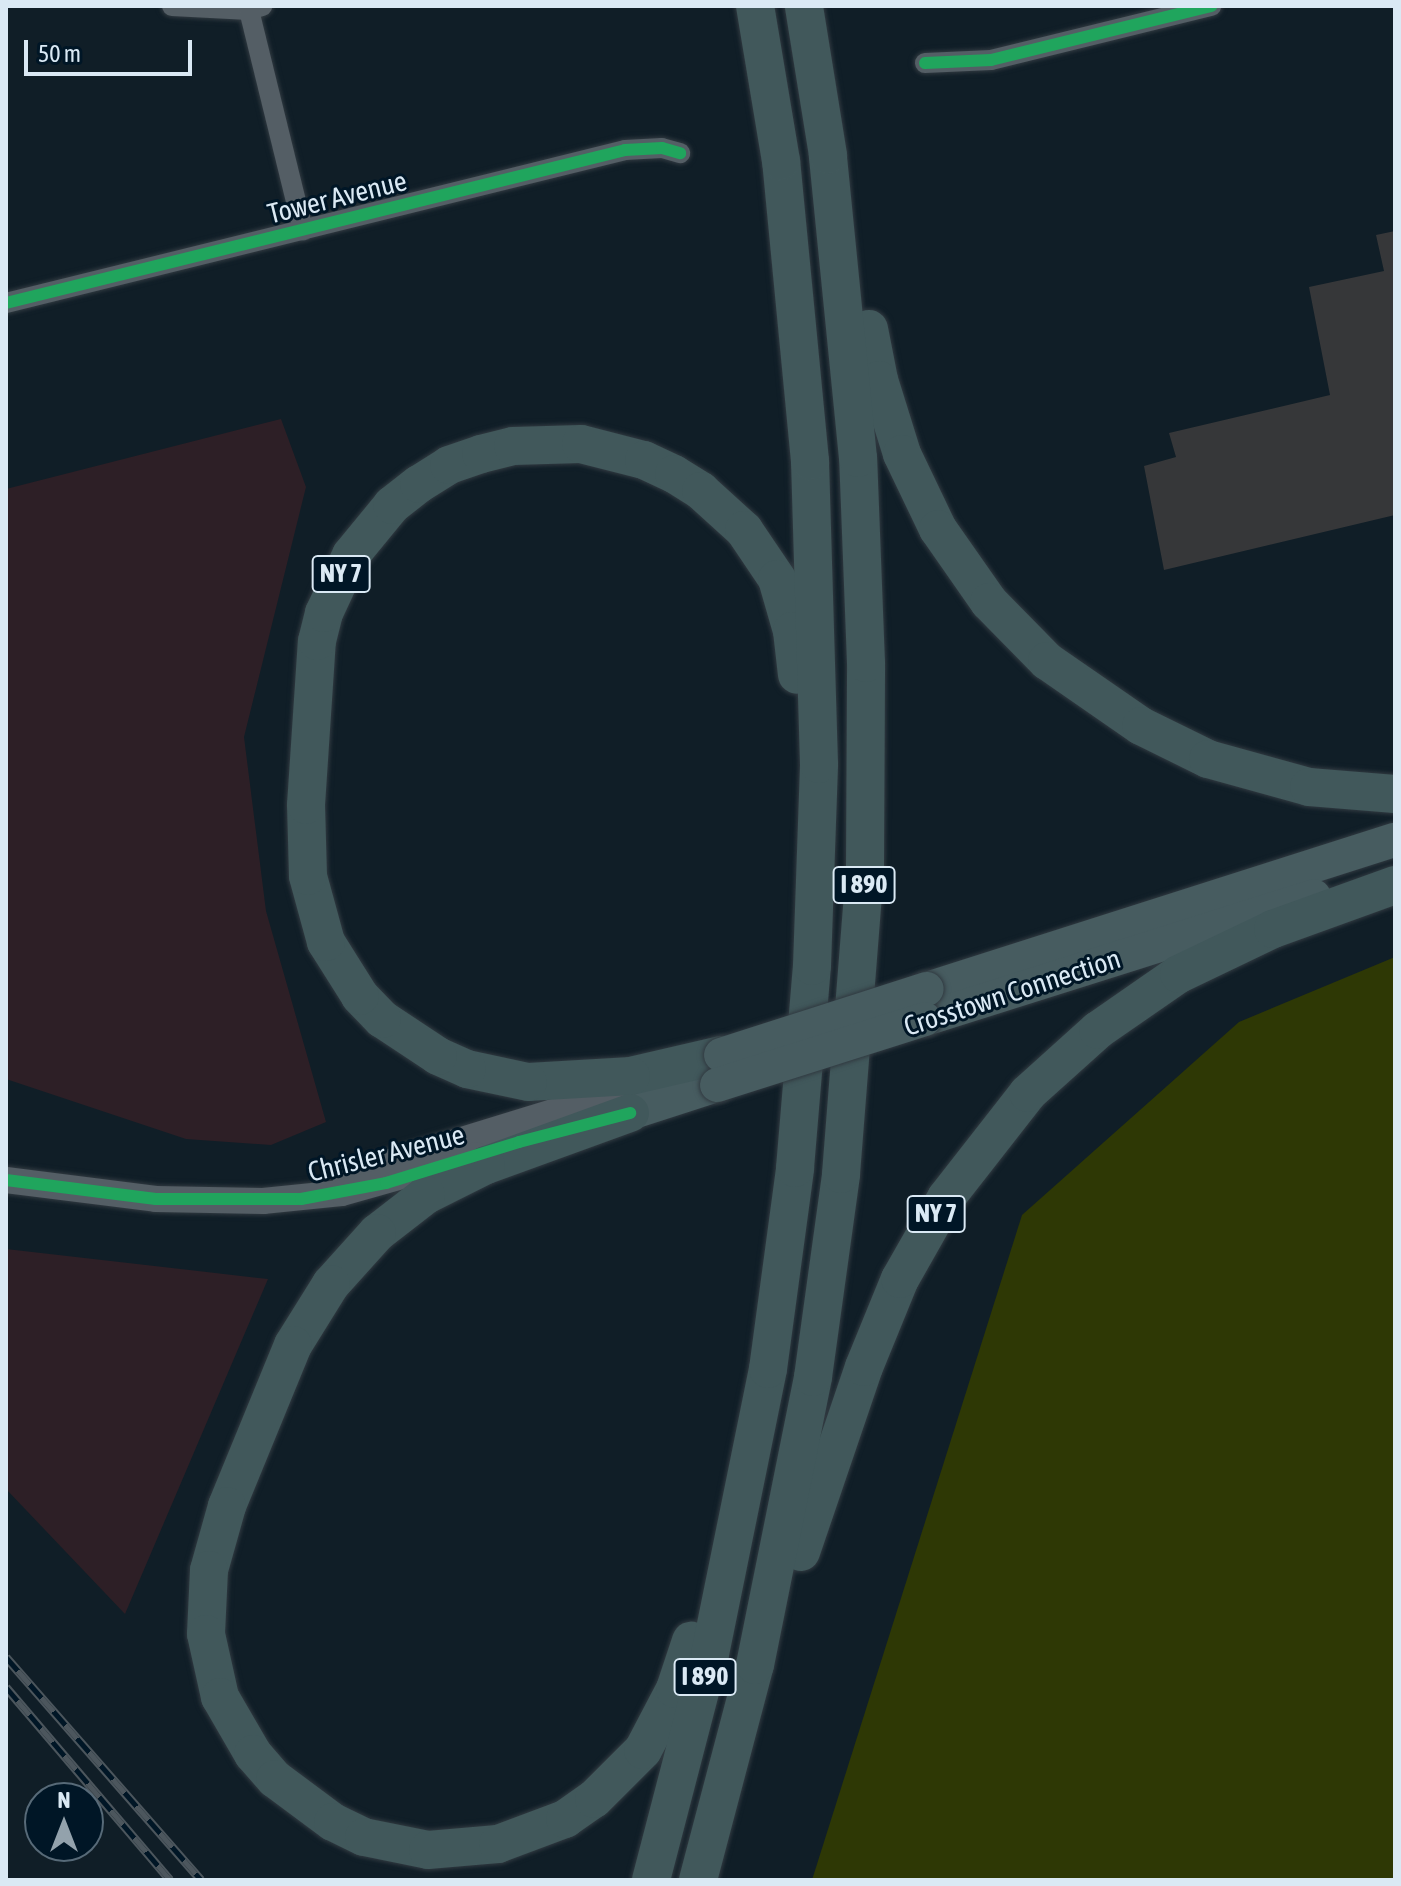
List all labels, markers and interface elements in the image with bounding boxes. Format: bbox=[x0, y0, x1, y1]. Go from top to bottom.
scale bar bbox=[28, 24, 196, 74]
text: 50 m bbox=[38, 40, 81, 67]
street label: Tower Avenue bbox=[264, 163, 410, 231]
road number: NY 7 bbox=[311, 552, 371, 596]
road number: I 890 bbox=[832, 863, 896, 907]
street label: Crosstown Connection bbox=[899, 941, 1125, 1043]
street label: Chrisler Avenue bbox=[304, 1117, 468, 1189]
road number: NY 7 bbox=[906, 1192, 966, 1236]
road number: I 890 bbox=[673, 1655, 737, 1699]
north arrow bbox=[24, 1782, 104, 1862]
text: N bbox=[58, 1787, 70, 1813]

